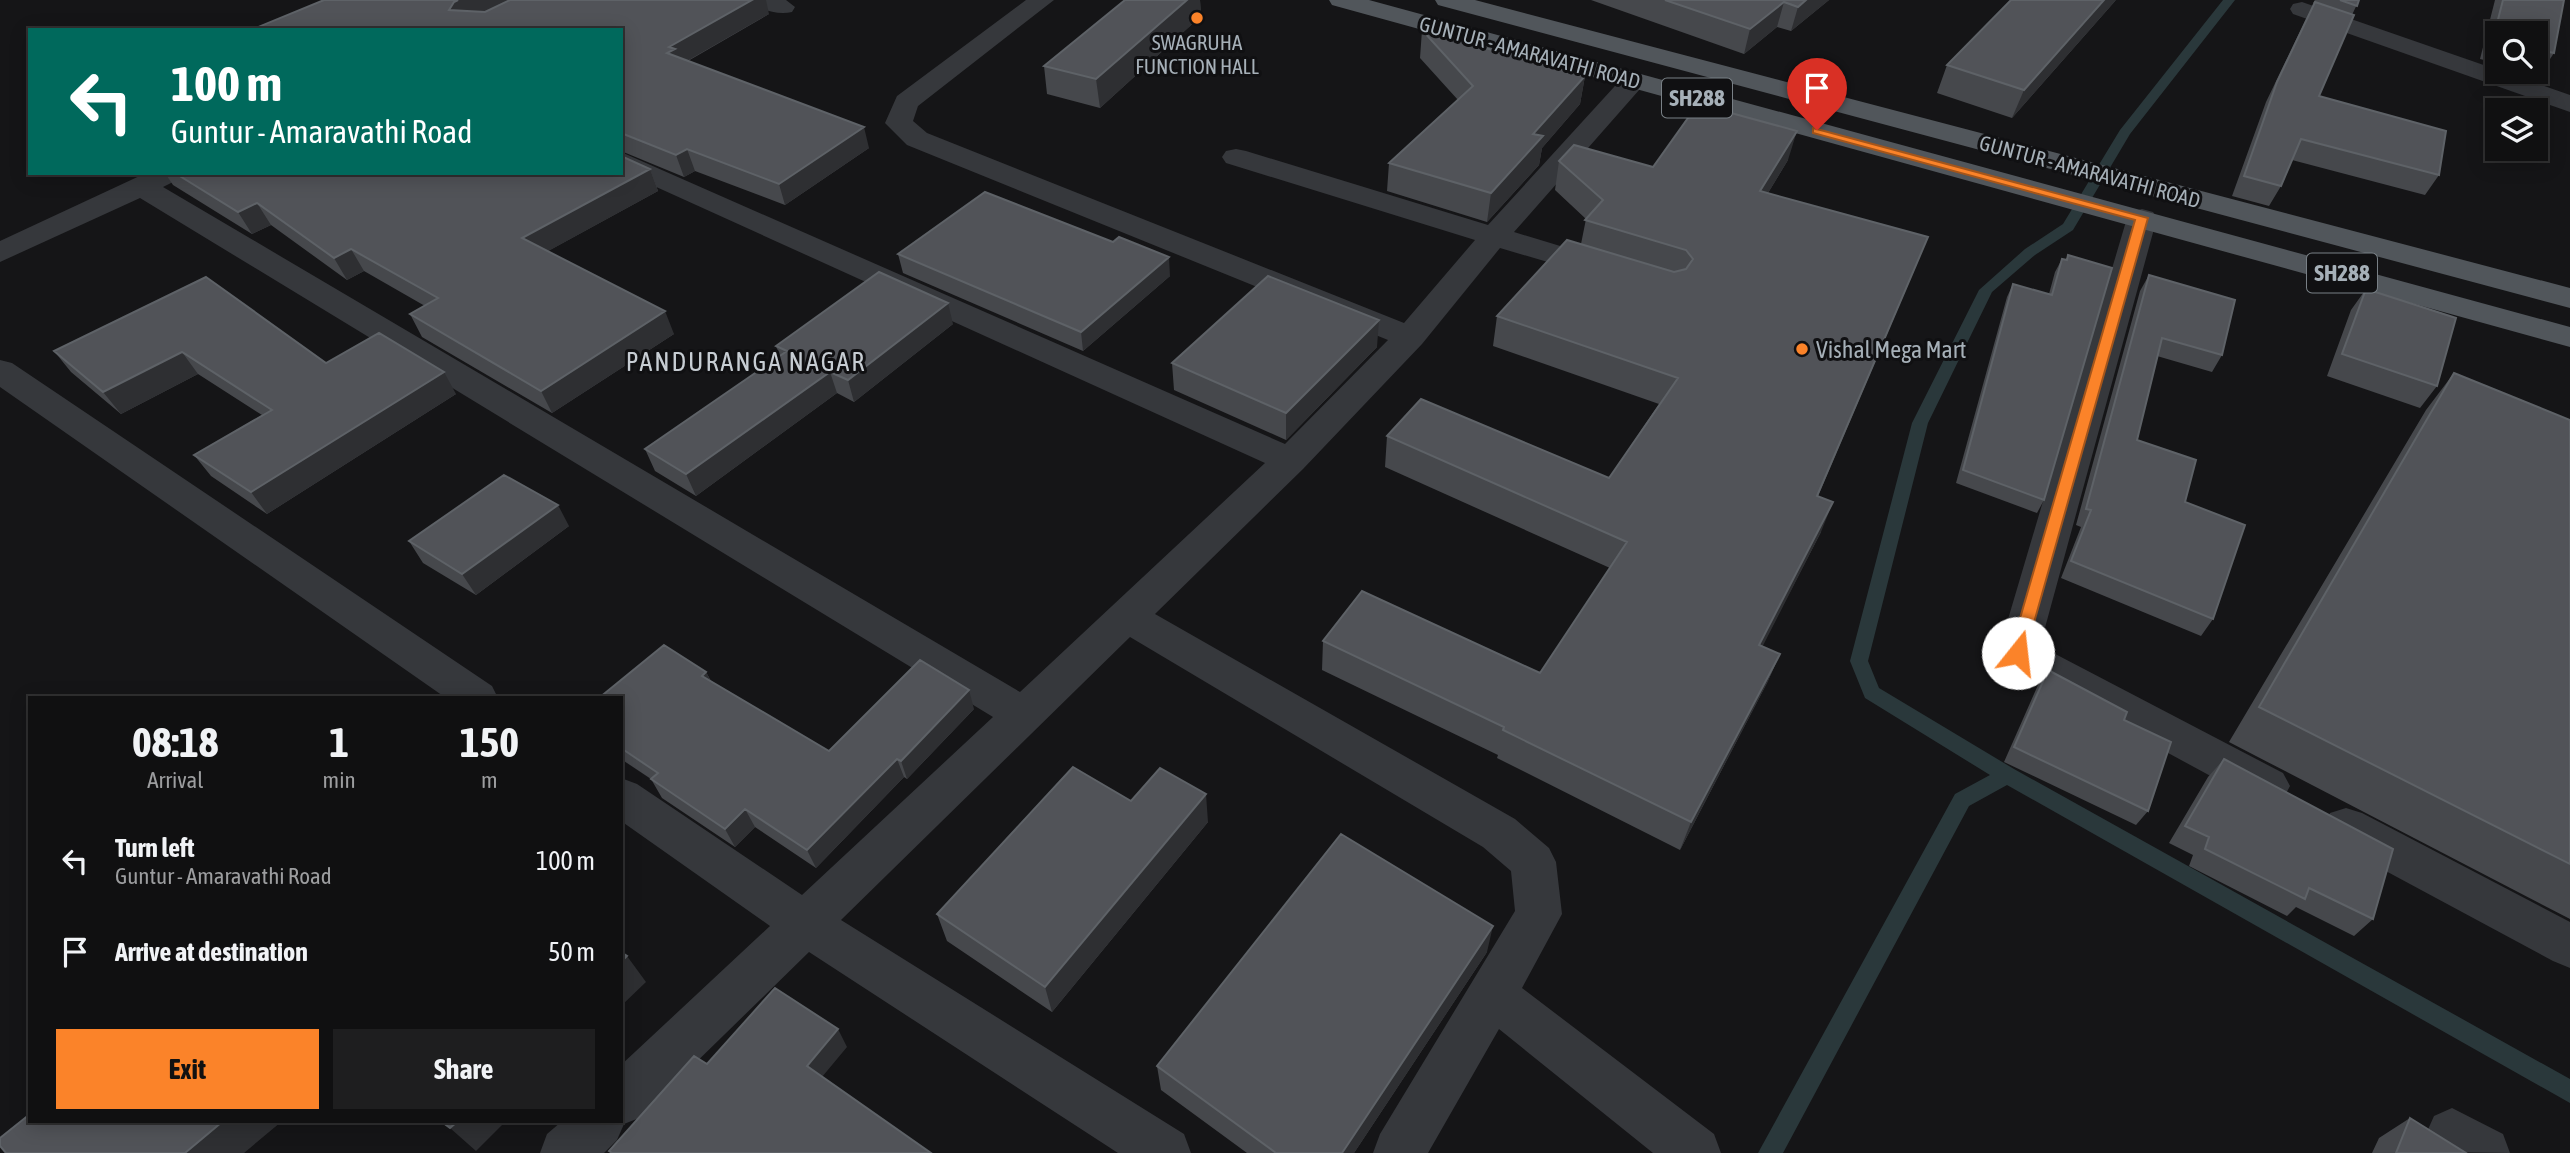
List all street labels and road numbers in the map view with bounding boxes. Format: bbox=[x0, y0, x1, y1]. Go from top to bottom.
street label: GUNTUR - AMARAVATHI ROAD bbox=[1417, 11, 1643, 93]
road number: SH288 bbox=[1662, 78, 1732, 118]
street label: GUNTUR - AMARAVATHI ROAD bbox=[1977, 130, 2203, 212]
road number: SH288 bbox=[2307, 254, 2377, 292]

